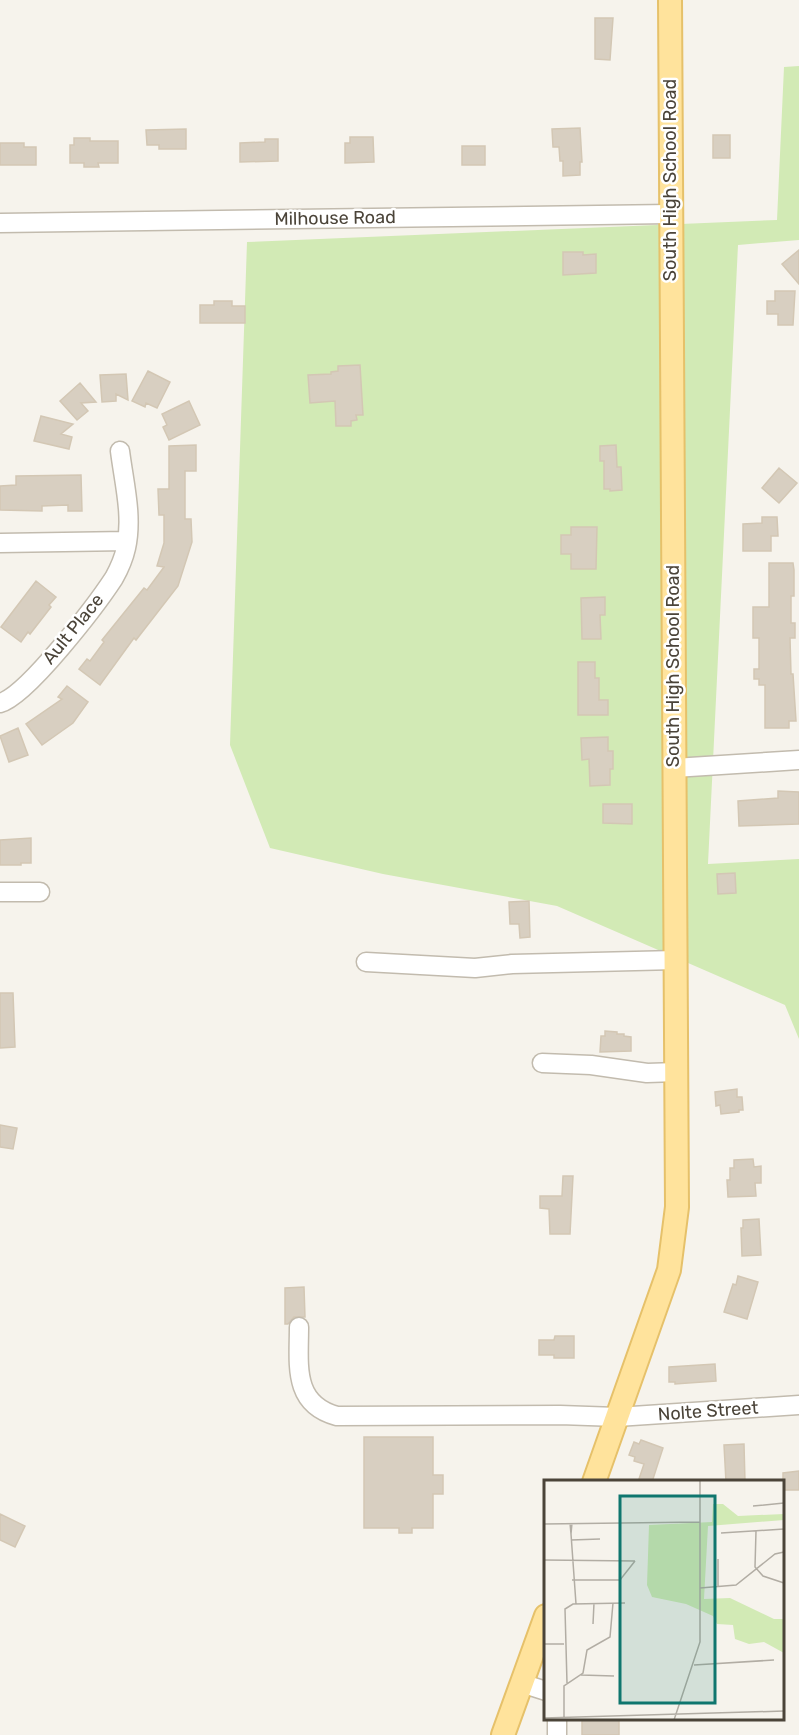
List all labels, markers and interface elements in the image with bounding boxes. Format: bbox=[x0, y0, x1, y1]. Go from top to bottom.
street label: South High School Road bbox=[659, 79, 681, 281]
street label: Milhouse Road bbox=[274, 206, 396, 230]
street label: South High School Road bbox=[662, 565, 684, 767]
street label: Ault Place bbox=[38, 589, 108, 669]
street label: Nolte Street bbox=[657, 1397, 759, 1425]
inset map bbox=[544, 1480, 784, 1720]

